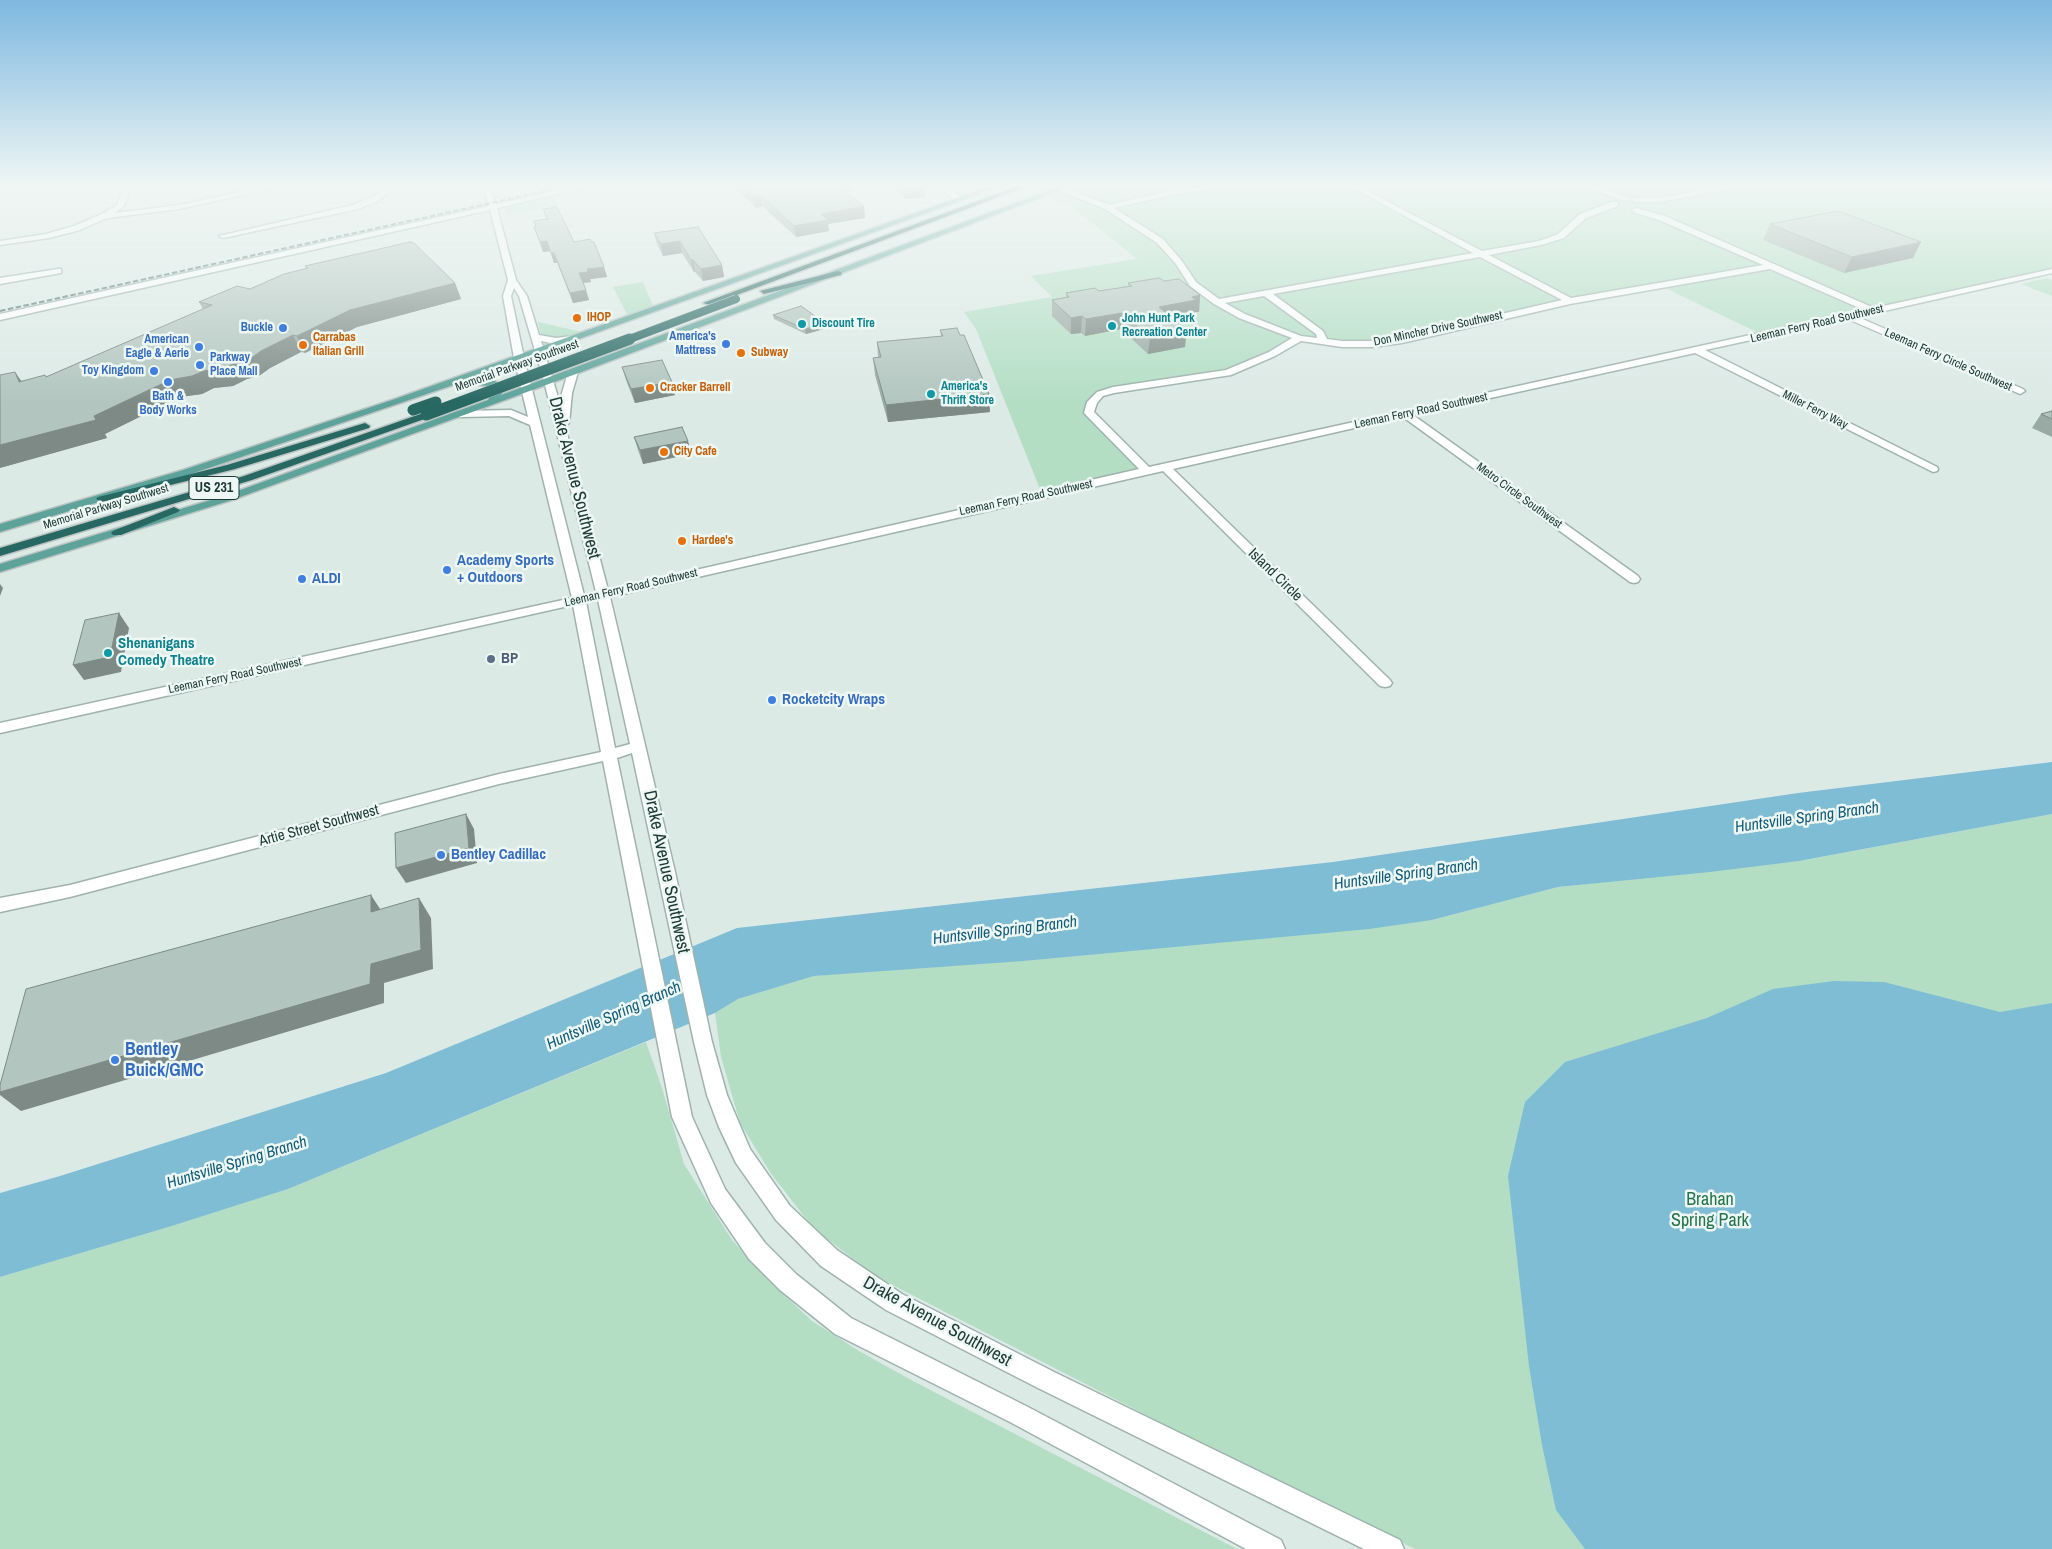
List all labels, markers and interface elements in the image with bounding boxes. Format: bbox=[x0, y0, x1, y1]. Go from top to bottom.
street label: Leeman Ferry Road Southwest bbox=[1749, 302, 1885, 346]
street label: Don Mincher Drive Southwest bbox=[1372, 308, 1504, 350]
place label: IHOP bbox=[587, 311, 611, 325]
marker: IHOP bbox=[571, 312, 583, 324]
place label: John Hunt Park Recreation Center bbox=[1122, 312, 1207, 340]
place label: Discount Tire bbox=[812, 317, 875, 331]
marker: Discount Tire bbox=[796, 318, 808, 330]
marker: John Hunt Park Recreation Center bbox=[1106, 320, 1118, 332]
place label: Buckle bbox=[241, 321, 273, 335]
marker: Buckle bbox=[277, 322, 289, 334]
street label: Leeman Ferry Circle Southwest bbox=[1882, 325, 2014, 395]
place label: America's Mattress bbox=[669, 330, 716, 358]
place label: Carrabas Italian Grill bbox=[313, 331, 364, 359]
place label: American Eagle & Aerie bbox=[126, 333, 189, 361]
street label: Memorial Parkway Southwest bbox=[453, 337, 581, 395]
marker: America's Mattress bbox=[720, 338, 732, 350]
marker: Carrabas Italian Grill bbox=[297, 339, 309, 351]
marker: American Eagle & Aerie bbox=[193, 341, 205, 353]
place label: Subway bbox=[751, 346, 788, 360]
marker: Subway bbox=[735, 347, 747, 359]
place label: Parkway Place Mall bbox=[210, 351, 258, 379]
marker: Parkway Place Mall bbox=[194, 359, 206, 371]
place label: Toy Kingdom bbox=[82, 364, 144, 378]
marker: Toy Kingdom bbox=[148, 365, 160, 377]
marker: Bath & Body Works bbox=[162, 376, 174, 388]
place label: America's Thrift Store bbox=[941, 380, 994, 408]
place label: Cracker Barrell bbox=[660, 381, 731, 395]
marker: Cracker Barrell bbox=[644, 382, 656, 394]
street label: Miller Ferry Way bbox=[1780, 387, 1850, 433]
marker: America's Thrift Store bbox=[925, 388, 937, 400]
place label: Bath & Body Works bbox=[139, 390, 197, 418]
street label: Leeman Ferry Road Southwest bbox=[1353, 390, 1489, 432]
street label: Drake Avenue Southwest bbox=[543, 395, 605, 561]
place label: City Cafe bbox=[674, 445, 717, 459]
marker: City Cafe bbox=[658, 446, 670, 458]
street label: Metro Circle Southwest bbox=[1473, 460, 1565, 532]
road number: US 231 bbox=[189, 476, 239, 499]
street label: Leeman Ferry Road Southwest bbox=[958, 477, 1094, 519]
street label: Memorial Parkway Southwest bbox=[42, 481, 170, 533]
place label: Hardee's bbox=[692, 534, 733, 548]
marker: Hardee's bbox=[676, 535, 688, 547]
street label: Island Circle bbox=[1244, 545, 1306, 605]
place label: Academy Sports + Outdoors bbox=[457, 552, 554, 587]
marker: Academy Sports + Outdoors bbox=[441, 564, 453, 576]
street label: Leeman Ferry Road Southwest bbox=[563, 566, 699, 610]
place label: ALDI bbox=[312, 570, 341, 588]
marker: ALDI bbox=[296, 573, 308, 585]
place label: Shenanigans Comedy Theatre bbox=[118, 635, 214, 670]
marker: Shenanigans Comedy Theatre bbox=[102, 647, 114, 659]
place label: BP bbox=[501, 650, 518, 668]
marker: BP bbox=[485, 653, 497, 665]
street label: Leeman Ferry Road Southwest bbox=[167, 655, 303, 697]
place label: Rocketcity Wraps bbox=[782, 691, 885, 709]
marker: Rocketcity Wraps bbox=[766, 694, 778, 706]
street label: Drake Avenue Southwest bbox=[638, 788, 694, 956]
water label: Huntsville Spring Branch bbox=[1734, 798, 1880, 838]
street label: Artie Street Southwest bbox=[257, 801, 381, 851]
place label: Bentley Cadillac bbox=[451, 846, 546, 864]
marker: Bentley Cadillac bbox=[435, 849, 447, 861]
water label: Huntsville Spring Branch bbox=[1333, 855, 1479, 895]
water label: Huntsville Spring Branch bbox=[932, 913, 1078, 949]
water label: Huntsville Spring Branch bbox=[544, 978, 684, 1054]
place label: Bentley Buick/GMC bbox=[125, 1039, 204, 1082]
marker: Bentley Buick/GMC bbox=[109, 1054, 121, 1066]
water label: Huntsville Spring Branch bbox=[165, 1133, 309, 1193]
park label: Brahan Spring Park bbox=[1671, 1189, 1749, 1232]
street label: Drake Avenue Southwest bbox=[859, 1272, 1015, 1372]

